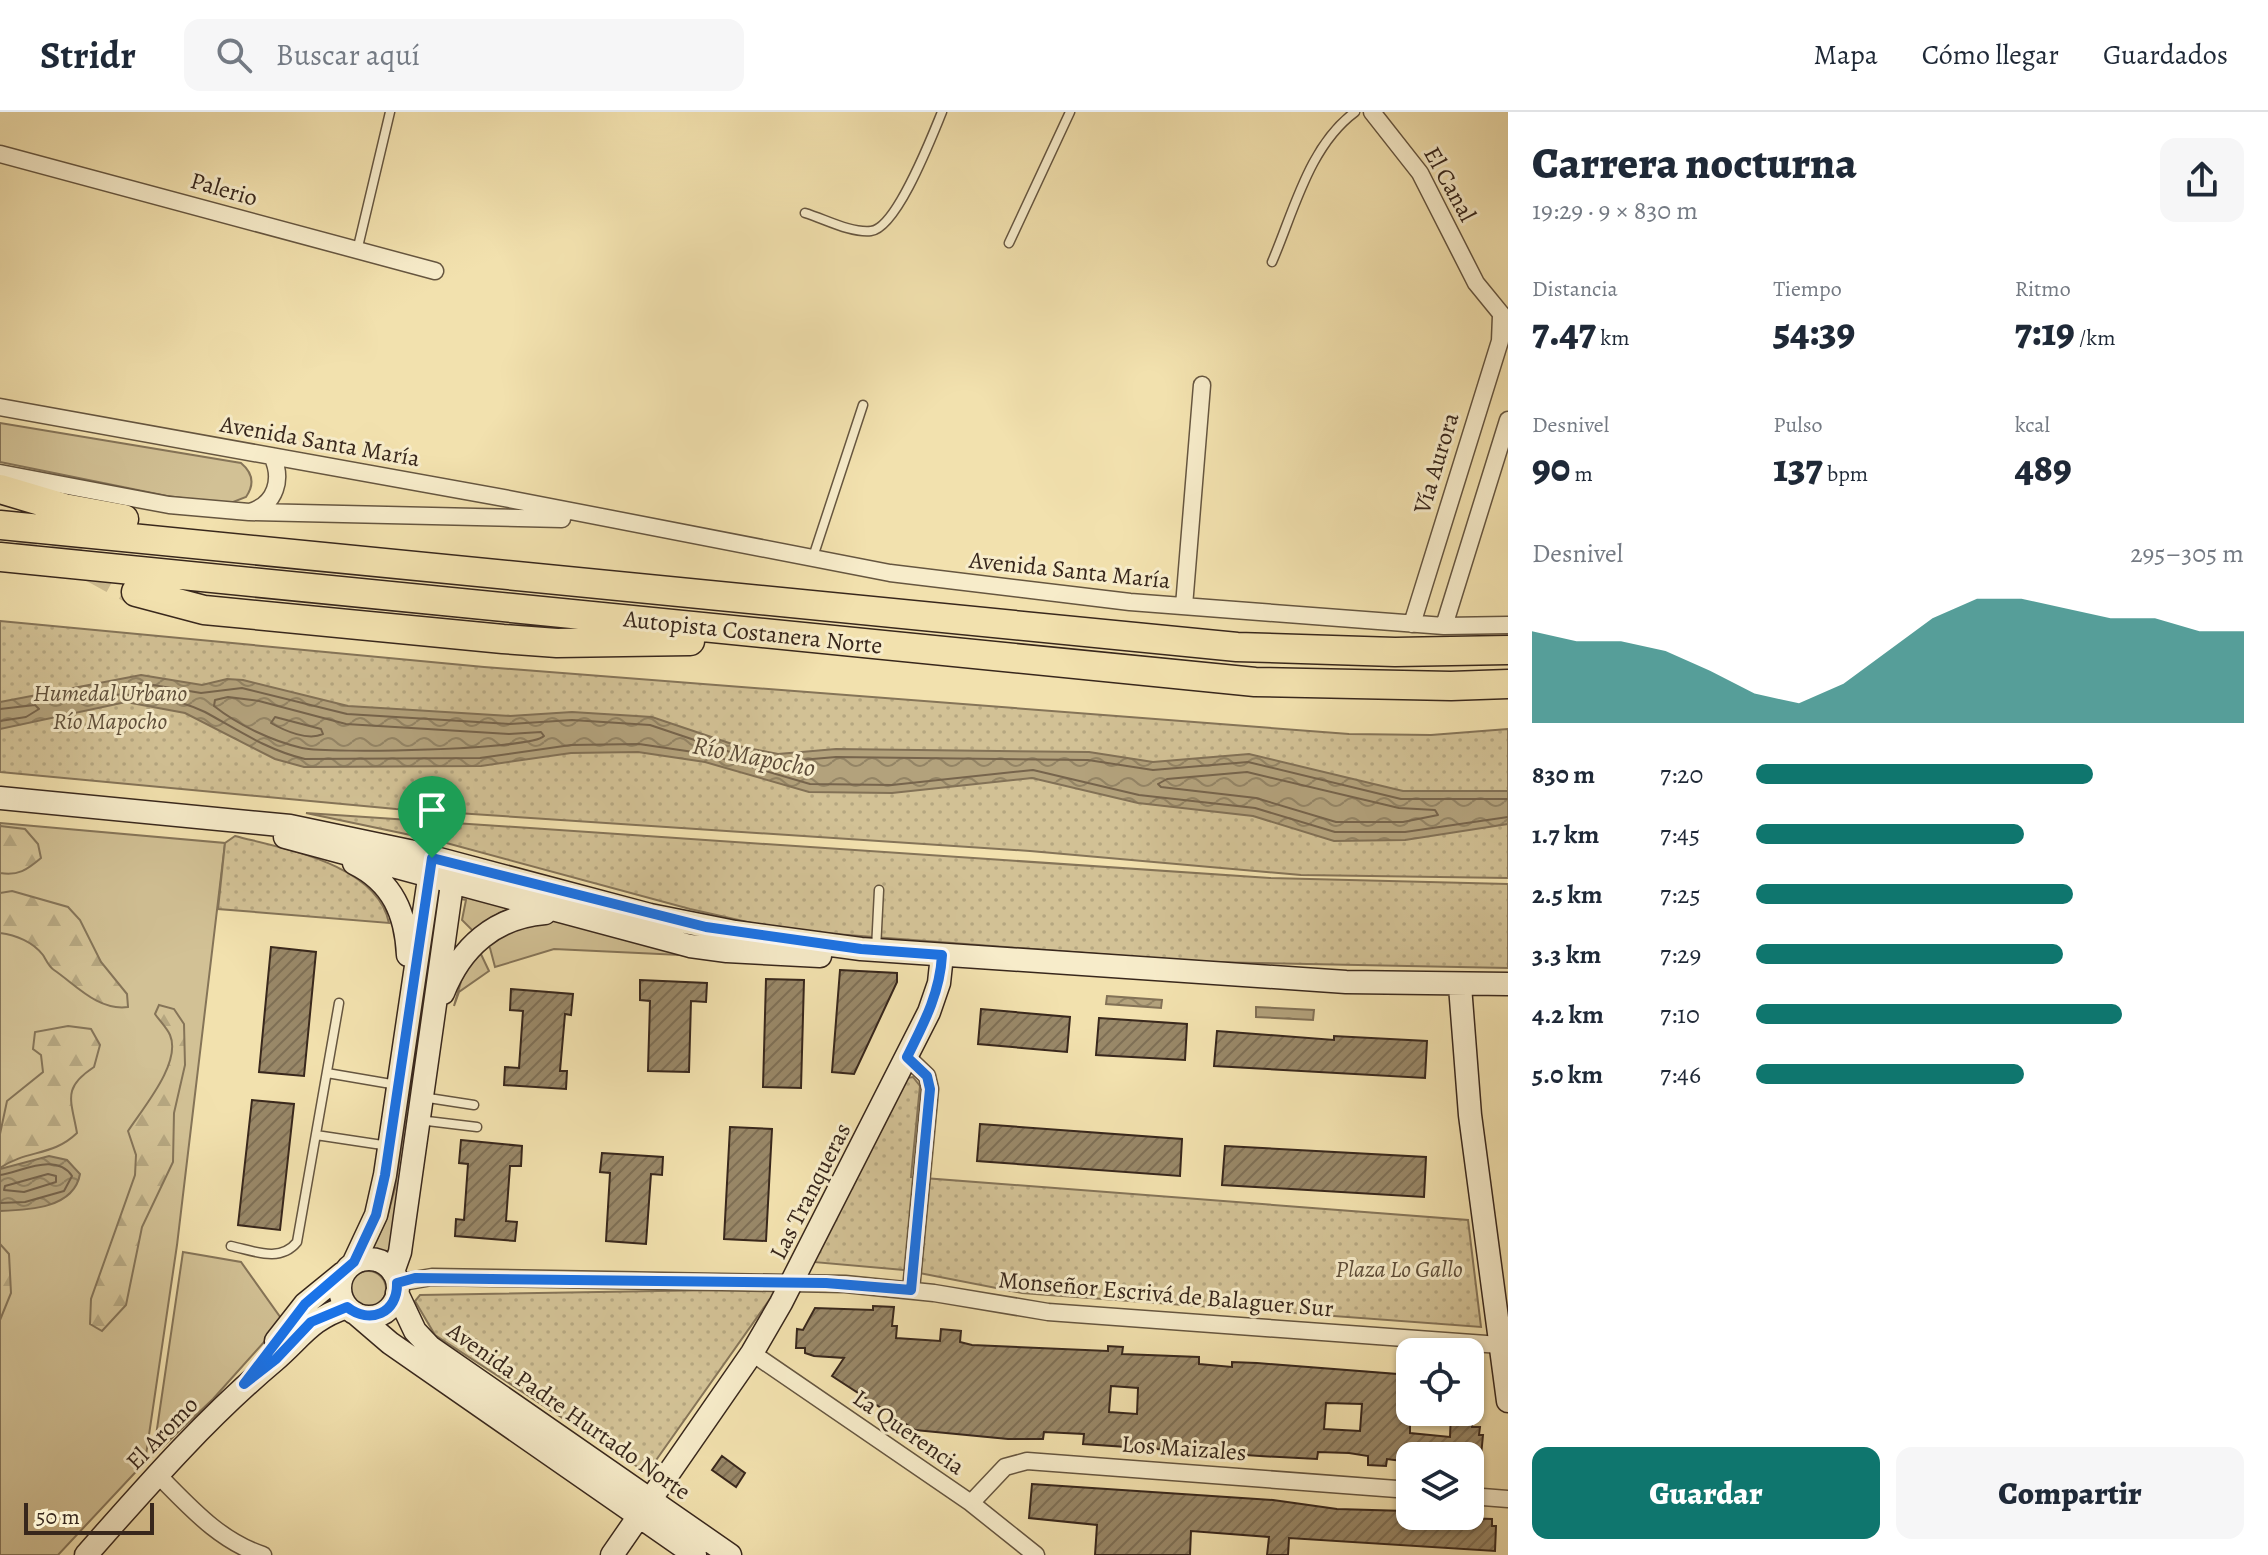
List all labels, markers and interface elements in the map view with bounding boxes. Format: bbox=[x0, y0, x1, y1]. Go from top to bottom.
search box bbox=[184, 19, 744, 91]
text: Stridr bbox=[40, 29, 136, 81]
icon: search bbox=[212, 33, 256, 77]
text: Buscar aquí bbox=[276, 35, 420, 75]
text: Mapa bbox=[1814, 36, 1878, 74]
text: Cómo llegar bbox=[1922, 36, 2059, 74]
text: Guardados bbox=[2103, 36, 2228, 74]
text: Carrera nocturna bbox=[1532, 133, 1857, 193]
button: share bbox=[2160, 138, 2244, 222]
street label: El Canal bbox=[1416, 141, 1484, 227]
street label: Palerio bbox=[187, 164, 261, 214]
text: 19:29 · 9 × 830 m bbox=[1532, 193, 1698, 228]
text: Distancia bbox=[1532, 274, 1618, 304]
text: Tiempo bbox=[1773, 274, 1842, 304]
text: Ritmo bbox=[2015, 274, 2071, 304]
text: 7.47 bbox=[1532, 304, 1596, 359]
text: 54:39 bbox=[1773, 304, 1855, 359]
text: 7:19 bbox=[2015, 304, 2075, 359]
text: km bbox=[1596, 323, 1630, 353]
text: /km bbox=[2075, 323, 2116, 353]
street label: Avenida Santa María bbox=[217, 408, 423, 474]
street label: Vía Aurora bbox=[1405, 408, 1467, 518]
text: Desnivel bbox=[1532, 410, 1609, 440]
text: Pulso bbox=[1773, 410, 1823, 440]
text: kcal bbox=[2015, 410, 2050, 440]
text: 90 bbox=[1532, 440, 1570, 495]
text: 137 bbox=[1773, 440, 1823, 495]
text: 489 bbox=[2015, 440, 2072, 495]
text: m bbox=[1570, 459, 1593, 489]
text: bpm bbox=[1823, 459, 1868, 489]
text: Desnivel bbox=[1532, 536, 1623, 571]
text: 295–305 m bbox=[2130, 536, 2244, 571]
street label: Avenida Santa María bbox=[967, 543, 1173, 597]
street label: Autopista Costanera Norte bbox=[621, 602, 884, 661]
park label: Humedal Urbano Río Mapocho bbox=[33, 677, 187, 737]
water label: Río Mapocho bbox=[690, 727, 818, 786]
text: 830 m bbox=[1532, 757, 1595, 792]
text: 7:20 bbox=[1660, 757, 1703, 792]
pin bbox=[398, 776, 466, 858]
icon: arrive bbox=[410, 788, 454, 832]
text: 1.7 km bbox=[1532, 817, 1599, 852]
text: 7:45 bbox=[1660, 817, 1700, 852]
text: 2.5 km bbox=[1532, 877, 1603, 912]
text: 7:25 bbox=[1660, 877, 1701, 912]
text: 3.3 km bbox=[1532, 937, 1601, 972]
text: 7:29 bbox=[1660, 937, 1701, 972]
text: 4.2 km bbox=[1532, 997, 1604, 1032]
text: 7:10 bbox=[1660, 997, 1700, 1032]
text: 5.0 km bbox=[1532, 1057, 1603, 1092]
text: 7:46 bbox=[1660, 1057, 1701, 1092]
street label: Las Tranqueras bbox=[762, 1117, 858, 1265]
park label: Plaza Lo Gallo bbox=[1335, 1253, 1463, 1285]
street label: Monseñor Escrivá de Balaguer Sur bbox=[997, 1263, 1335, 1325]
street label: Avenida Padre Hurtado Norte bbox=[440, 1314, 697, 1507]
map controls bbox=[1396, 1338, 1484, 1530]
button: locate bbox=[1396, 1338, 1484, 1426]
street label: La Querencia bbox=[847, 1382, 972, 1483]
street label: El Aromo bbox=[119, 1389, 205, 1477]
street label: Los Maizales bbox=[1121, 1428, 1247, 1468]
button: layers bbox=[1396, 1442, 1484, 1530]
button: Guardar bbox=[1532, 1447, 1880, 1539]
button: Compartir bbox=[1896, 1447, 2244, 1539]
scale bar bbox=[24, 1499, 154, 1535]
text: 50 m bbox=[36, 1502, 80, 1532]

